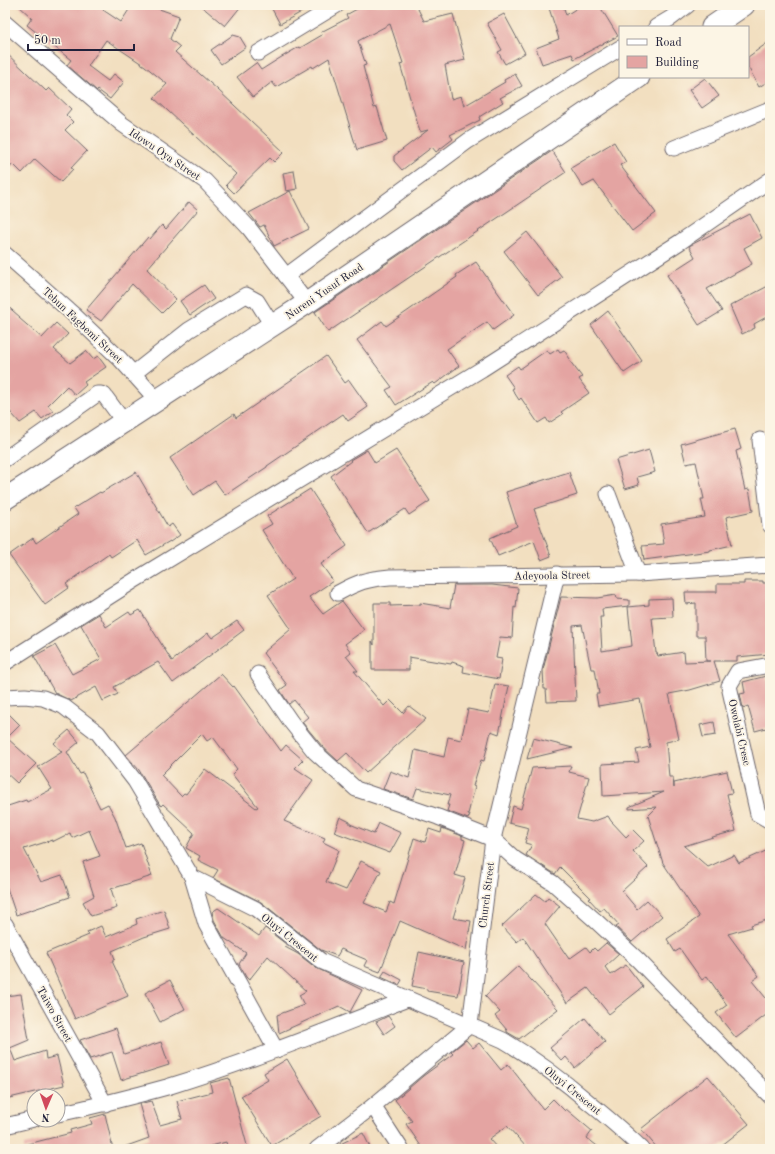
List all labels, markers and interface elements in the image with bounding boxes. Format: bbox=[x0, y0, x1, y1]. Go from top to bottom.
scale bar bbox=[28, 26, 134, 52]
legend bbox=[619, 26, 749, 78]
text: 50 m bbox=[34, 34, 61, 47]
text: Road bbox=[655, 37, 682, 49]
text: Building bbox=[655, 57, 699, 69]
street label: Idowu Oya Street bbox=[126, 127, 202, 183]
street label: Nureni Yusuf Road bbox=[284, 262, 366, 322]
street label: Tebun Fagbemi Street bbox=[40, 286, 124, 366]
street label: Adeyoola Street bbox=[514, 570, 590, 583]
street label: Owolabi Cresc bbox=[726, 698, 752, 767]
street label: Church Street bbox=[478, 861, 497, 929]
street label: Oluyi Crescent bbox=[258, 912, 320, 964]
street label: Taiwo Street bbox=[34, 985, 73, 1044]
street label: Oluyi Crescent bbox=[541, 1065, 603, 1117]
north arrow bbox=[26, 1088, 66, 1128]
text: N bbox=[41, 1111, 50, 1122]

